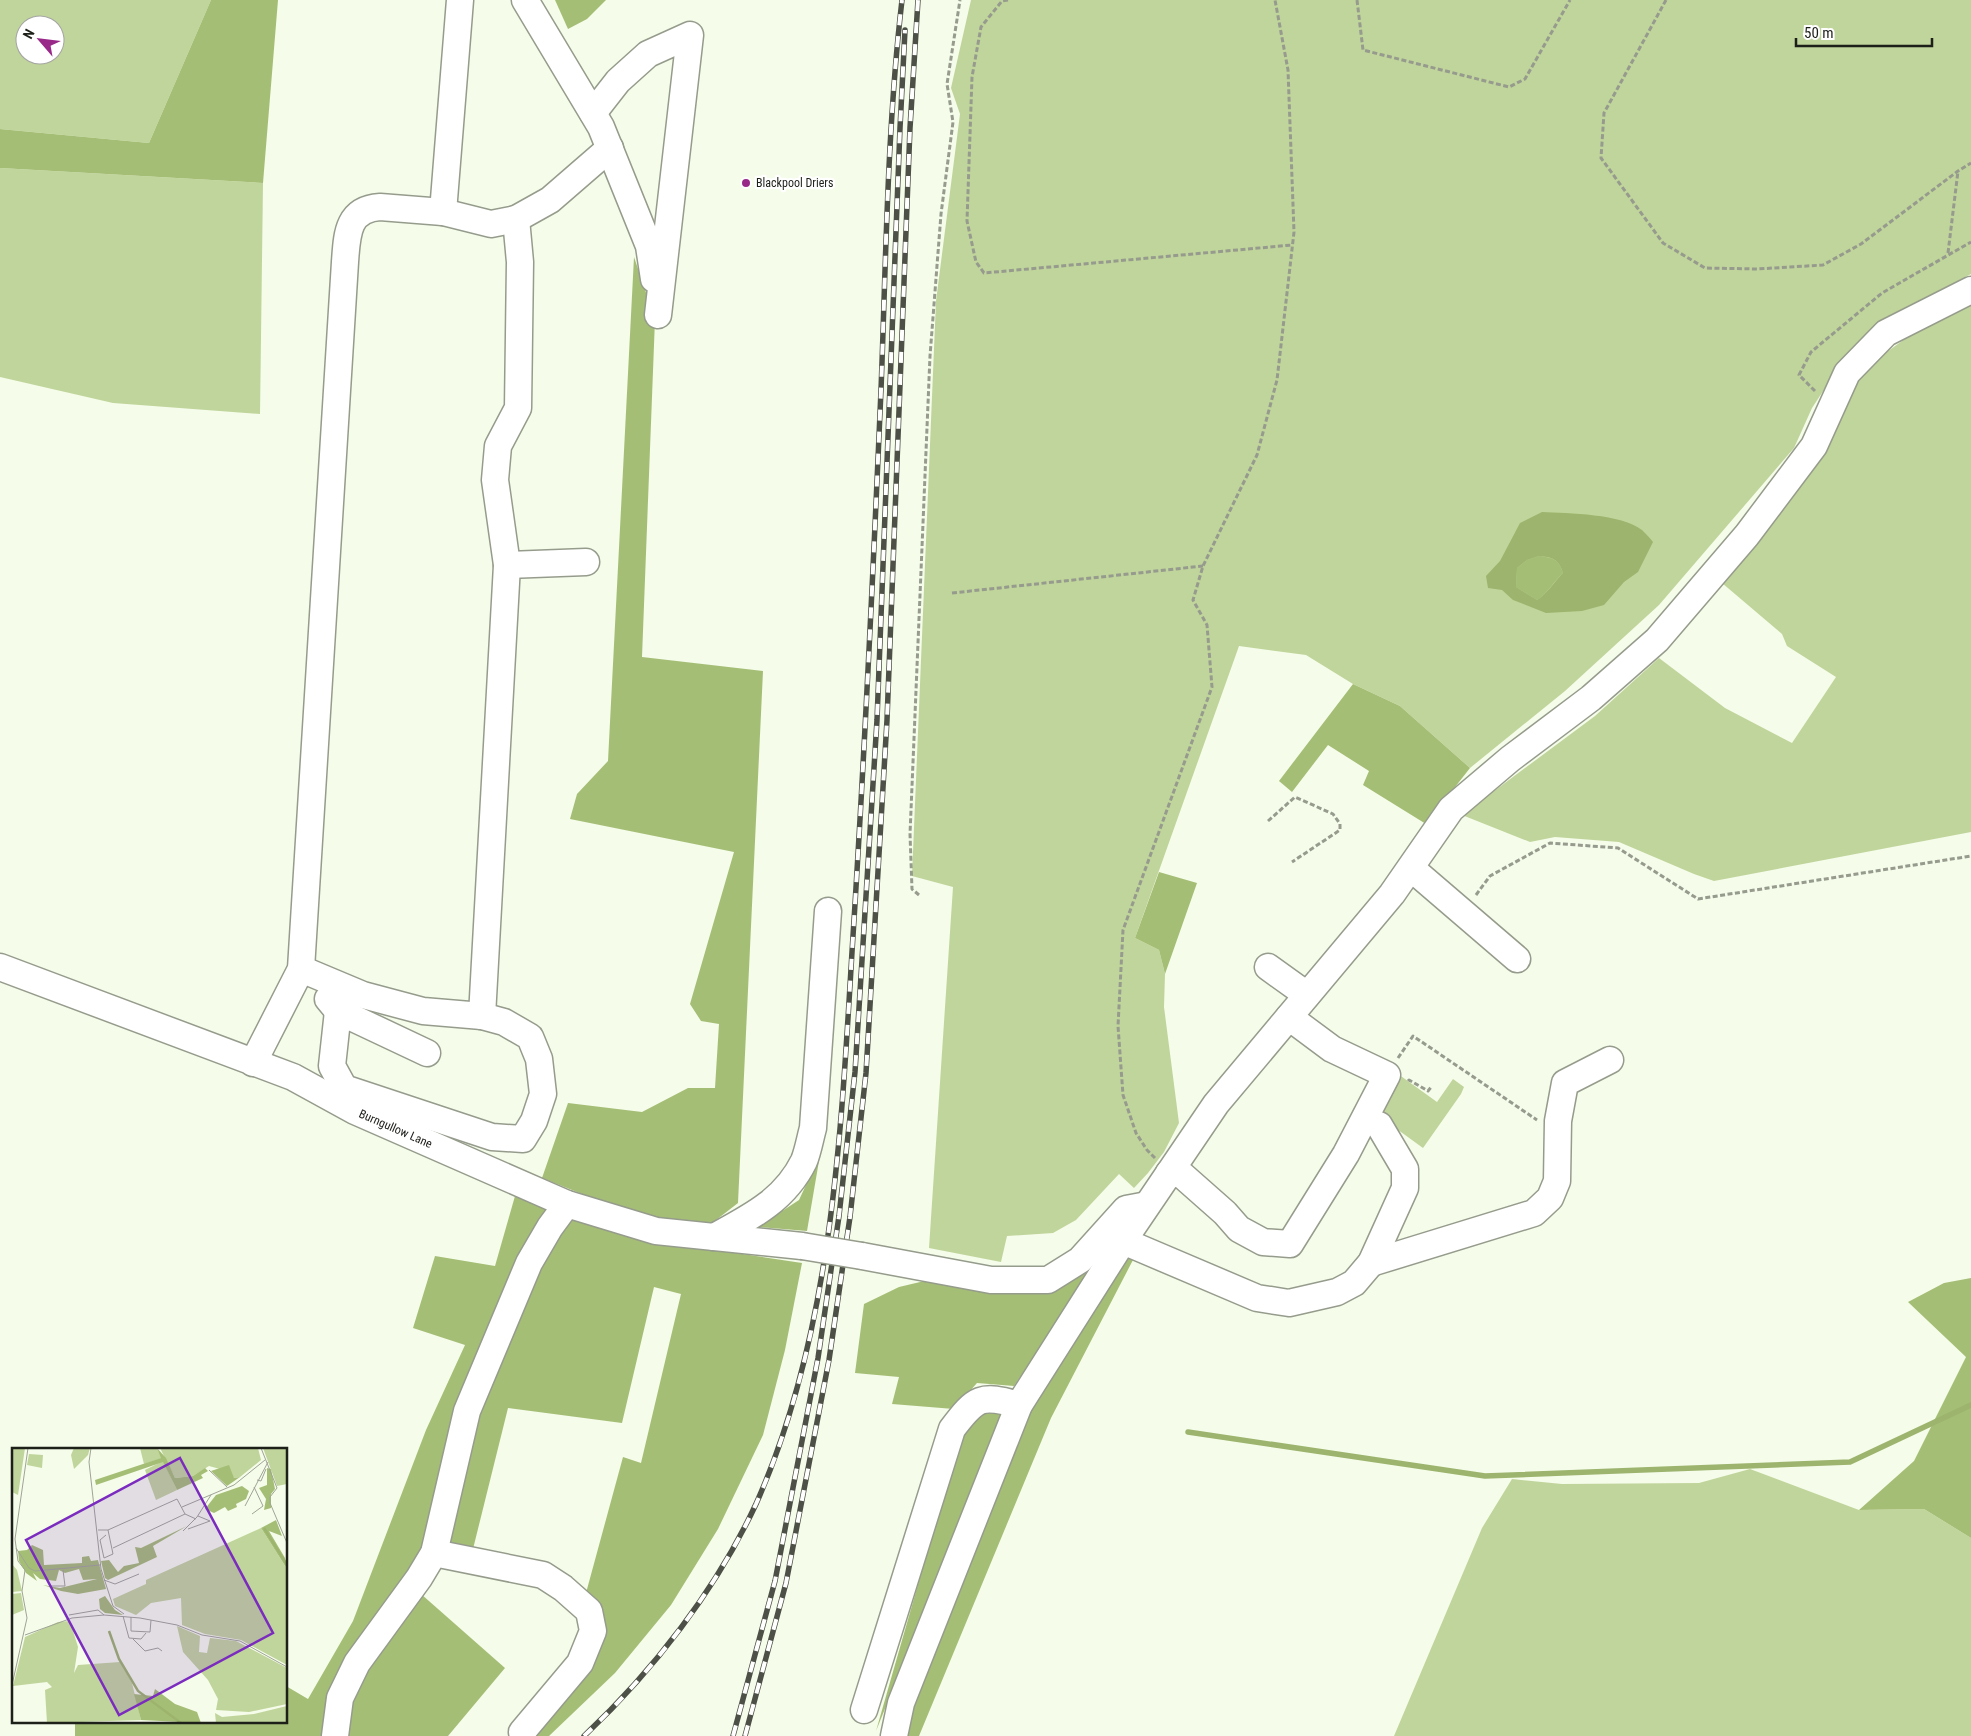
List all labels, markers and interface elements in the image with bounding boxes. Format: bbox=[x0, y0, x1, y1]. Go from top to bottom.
north arrow bbox=[15, 15, 65, 65]
scale bar bbox=[1796, 15, 1932, 47]
text: 50 m bbox=[1804, 24, 1834, 42]
text: N bbox=[19, 26, 38, 41]
place label: Blackpool Driers bbox=[756, 176, 834, 190]
marker: Blackpool Driers bbox=[740, 177, 752, 189]
street label: Burngullow Lane bbox=[357, 1107, 435, 1151]
inset map bbox=[12, 1448, 288, 1724]

